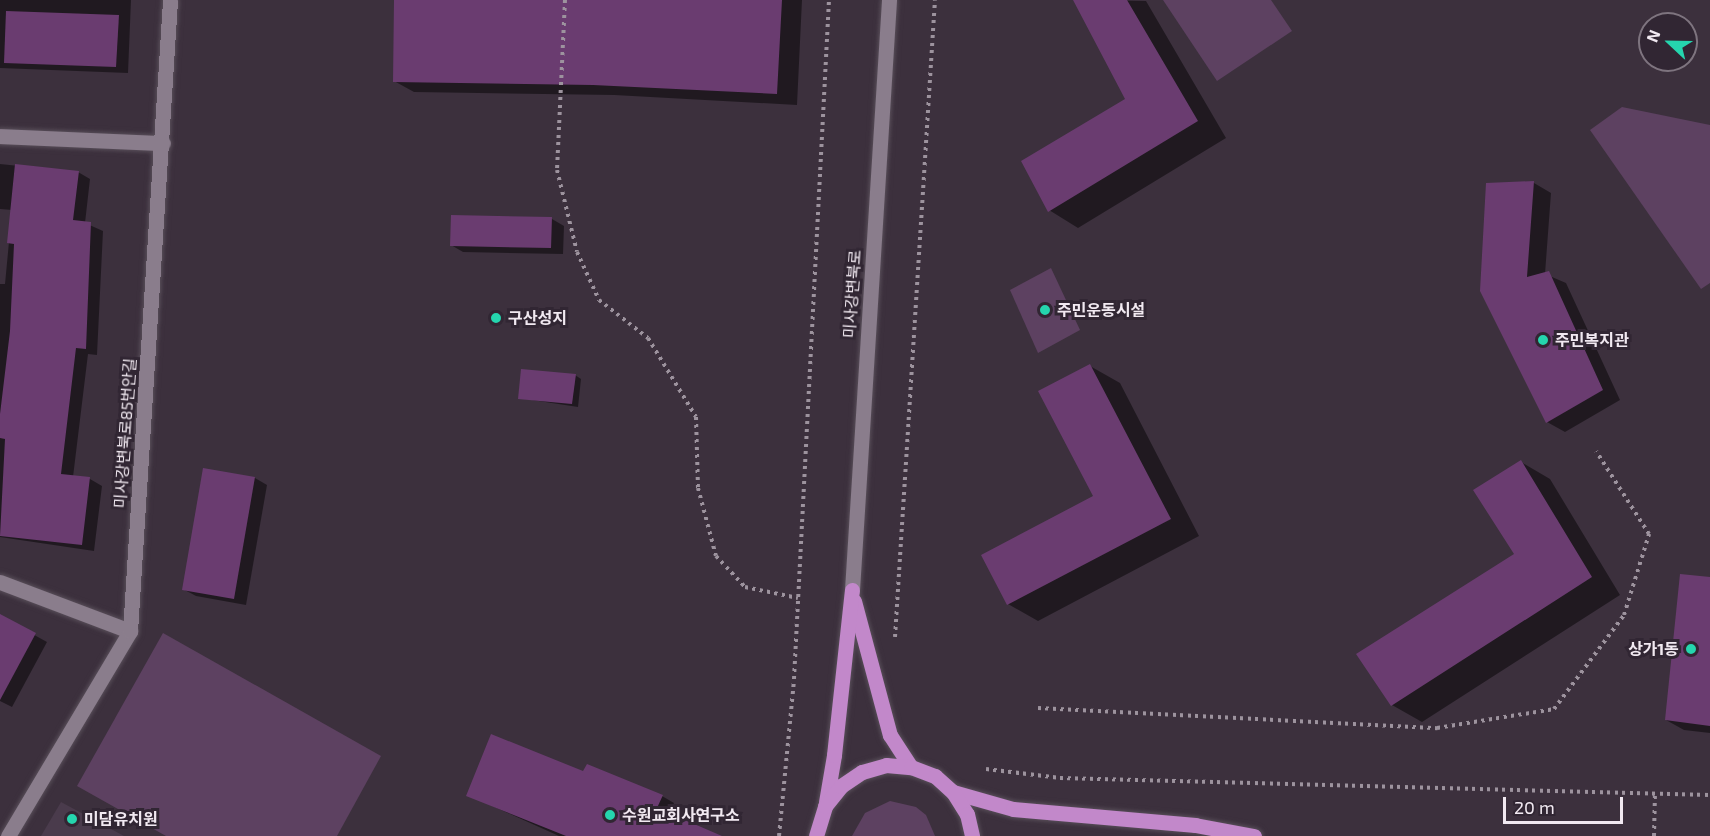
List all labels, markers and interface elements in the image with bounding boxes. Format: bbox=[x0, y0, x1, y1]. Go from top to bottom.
north arrow bbox=[1638, 12, 1698, 72]
text: N bbox=[1642, 27, 1664, 45]
street label: 미사강변북로 bbox=[839, 249, 865, 339]
place label: 주민운동시설 bbox=[1057, 300, 1145, 320]
marker: 주민운동시설 bbox=[1038, 303, 1052, 317]
place label: 구산성지 bbox=[508, 308, 567, 328]
marker: 구산성지 bbox=[489, 311, 503, 325]
place label: 주민복지관 bbox=[1555, 330, 1629, 350]
marker: 주민복지관 bbox=[1536, 333, 1550, 347]
street label: 미사강변북로85번안길 bbox=[110, 357, 140, 509]
place label: 상가1동 bbox=[1628, 639, 1679, 659]
marker: 상가1동 bbox=[1684, 642, 1698, 656]
scale bar bbox=[1506, 785, 1626, 823]
text: 20 m bbox=[1514, 796, 1555, 818]
place label: 수원교회사연구소 bbox=[622, 805, 740, 825]
marker: 수원교회사연구소 bbox=[603, 808, 617, 822]
place label: 미담유치원 bbox=[84, 809, 158, 829]
marker: 미담유치원 bbox=[65, 812, 79, 826]

